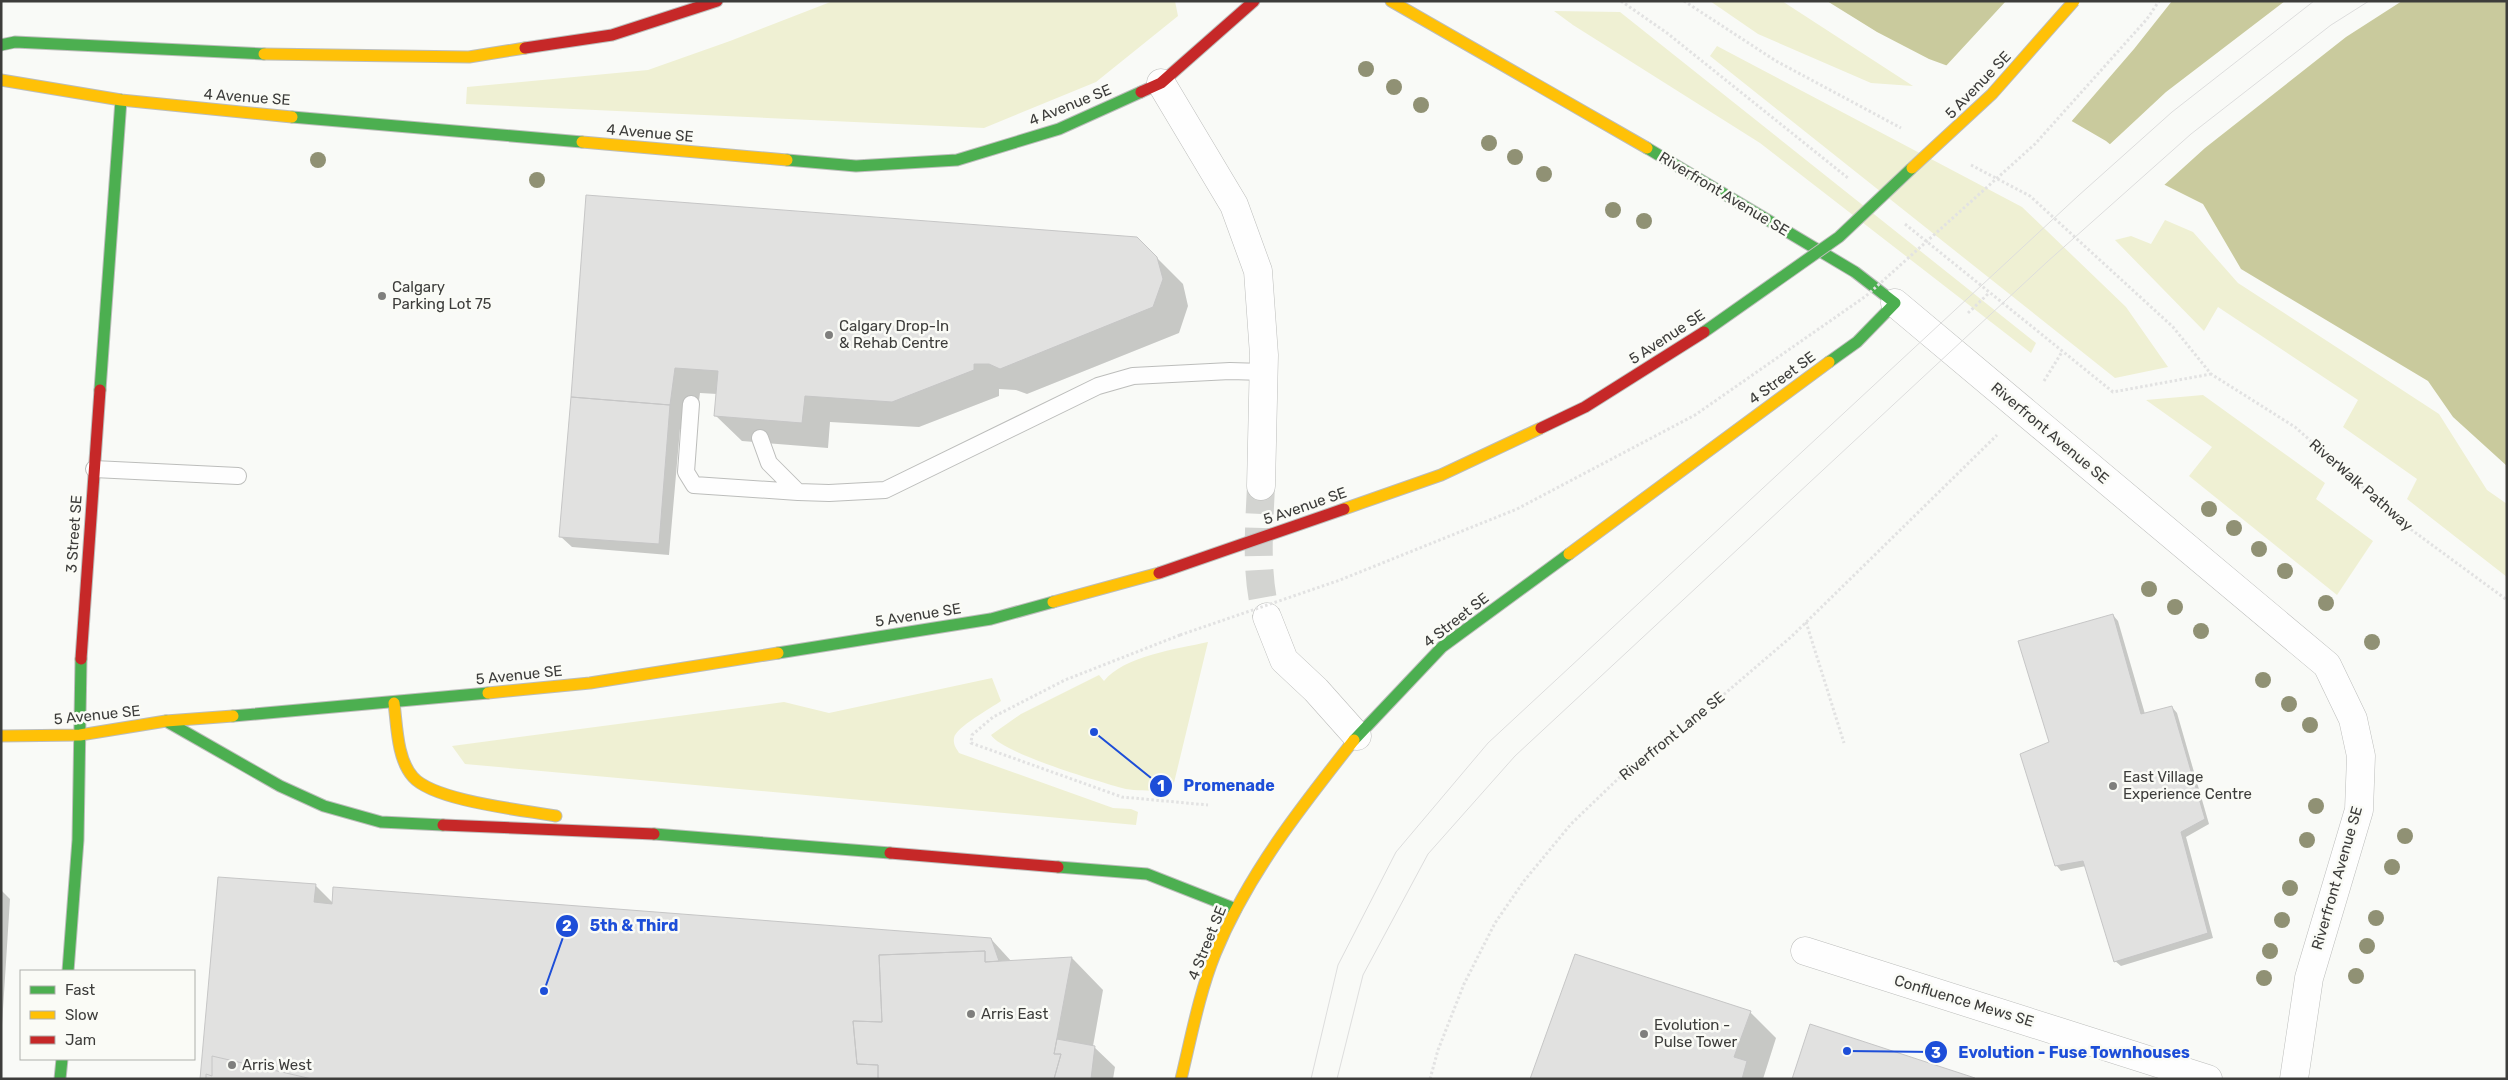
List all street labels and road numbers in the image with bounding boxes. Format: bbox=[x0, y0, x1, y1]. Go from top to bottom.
street label: 5 Avenue SE bbox=[1941, 48, 2015, 122]
street label: 4 Avenue SE bbox=[1026, 80, 1114, 130]
street label: 4 Avenue SE bbox=[203, 85, 291, 109]
street label: 4 Avenue SE bbox=[606, 120, 694, 146]
street label: Riverfront Avenue SE bbox=[1656, 148, 1792, 240]
street label: 5 Avenue SE bbox=[1626, 306, 1708, 368]
street label: 4 Street SE bbox=[1745, 348, 1819, 408]
street label: Riverfront Avenue SE bbox=[1987, 378, 2113, 488]
street label: RiverWalk Pathway bbox=[2306, 435, 2416, 535]
street label: 5 Avenue SE bbox=[1261, 483, 1349, 529]
street label: 3 Street SE bbox=[62, 494, 86, 574]
street label: 4 Street SE bbox=[1420, 589, 1492, 651]
street label: 5 Avenue SE bbox=[874, 599, 962, 631]
street label: 5 Avenue SE bbox=[475, 662, 563, 688]
street label: Riverfront Lane SE bbox=[1616, 688, 1728, 784]
street label: 5 Avenue SE bbox=[53, 702, 141, 728]
street label: Riverfront Avenue SE bbox=[2308, 804, 2366, 952]
street label: 4 Street SE bbox=[1184, 903, 1230, 983]
street label: Confluence Mews SE bbox=[1892, 971, 2036, 1031]

